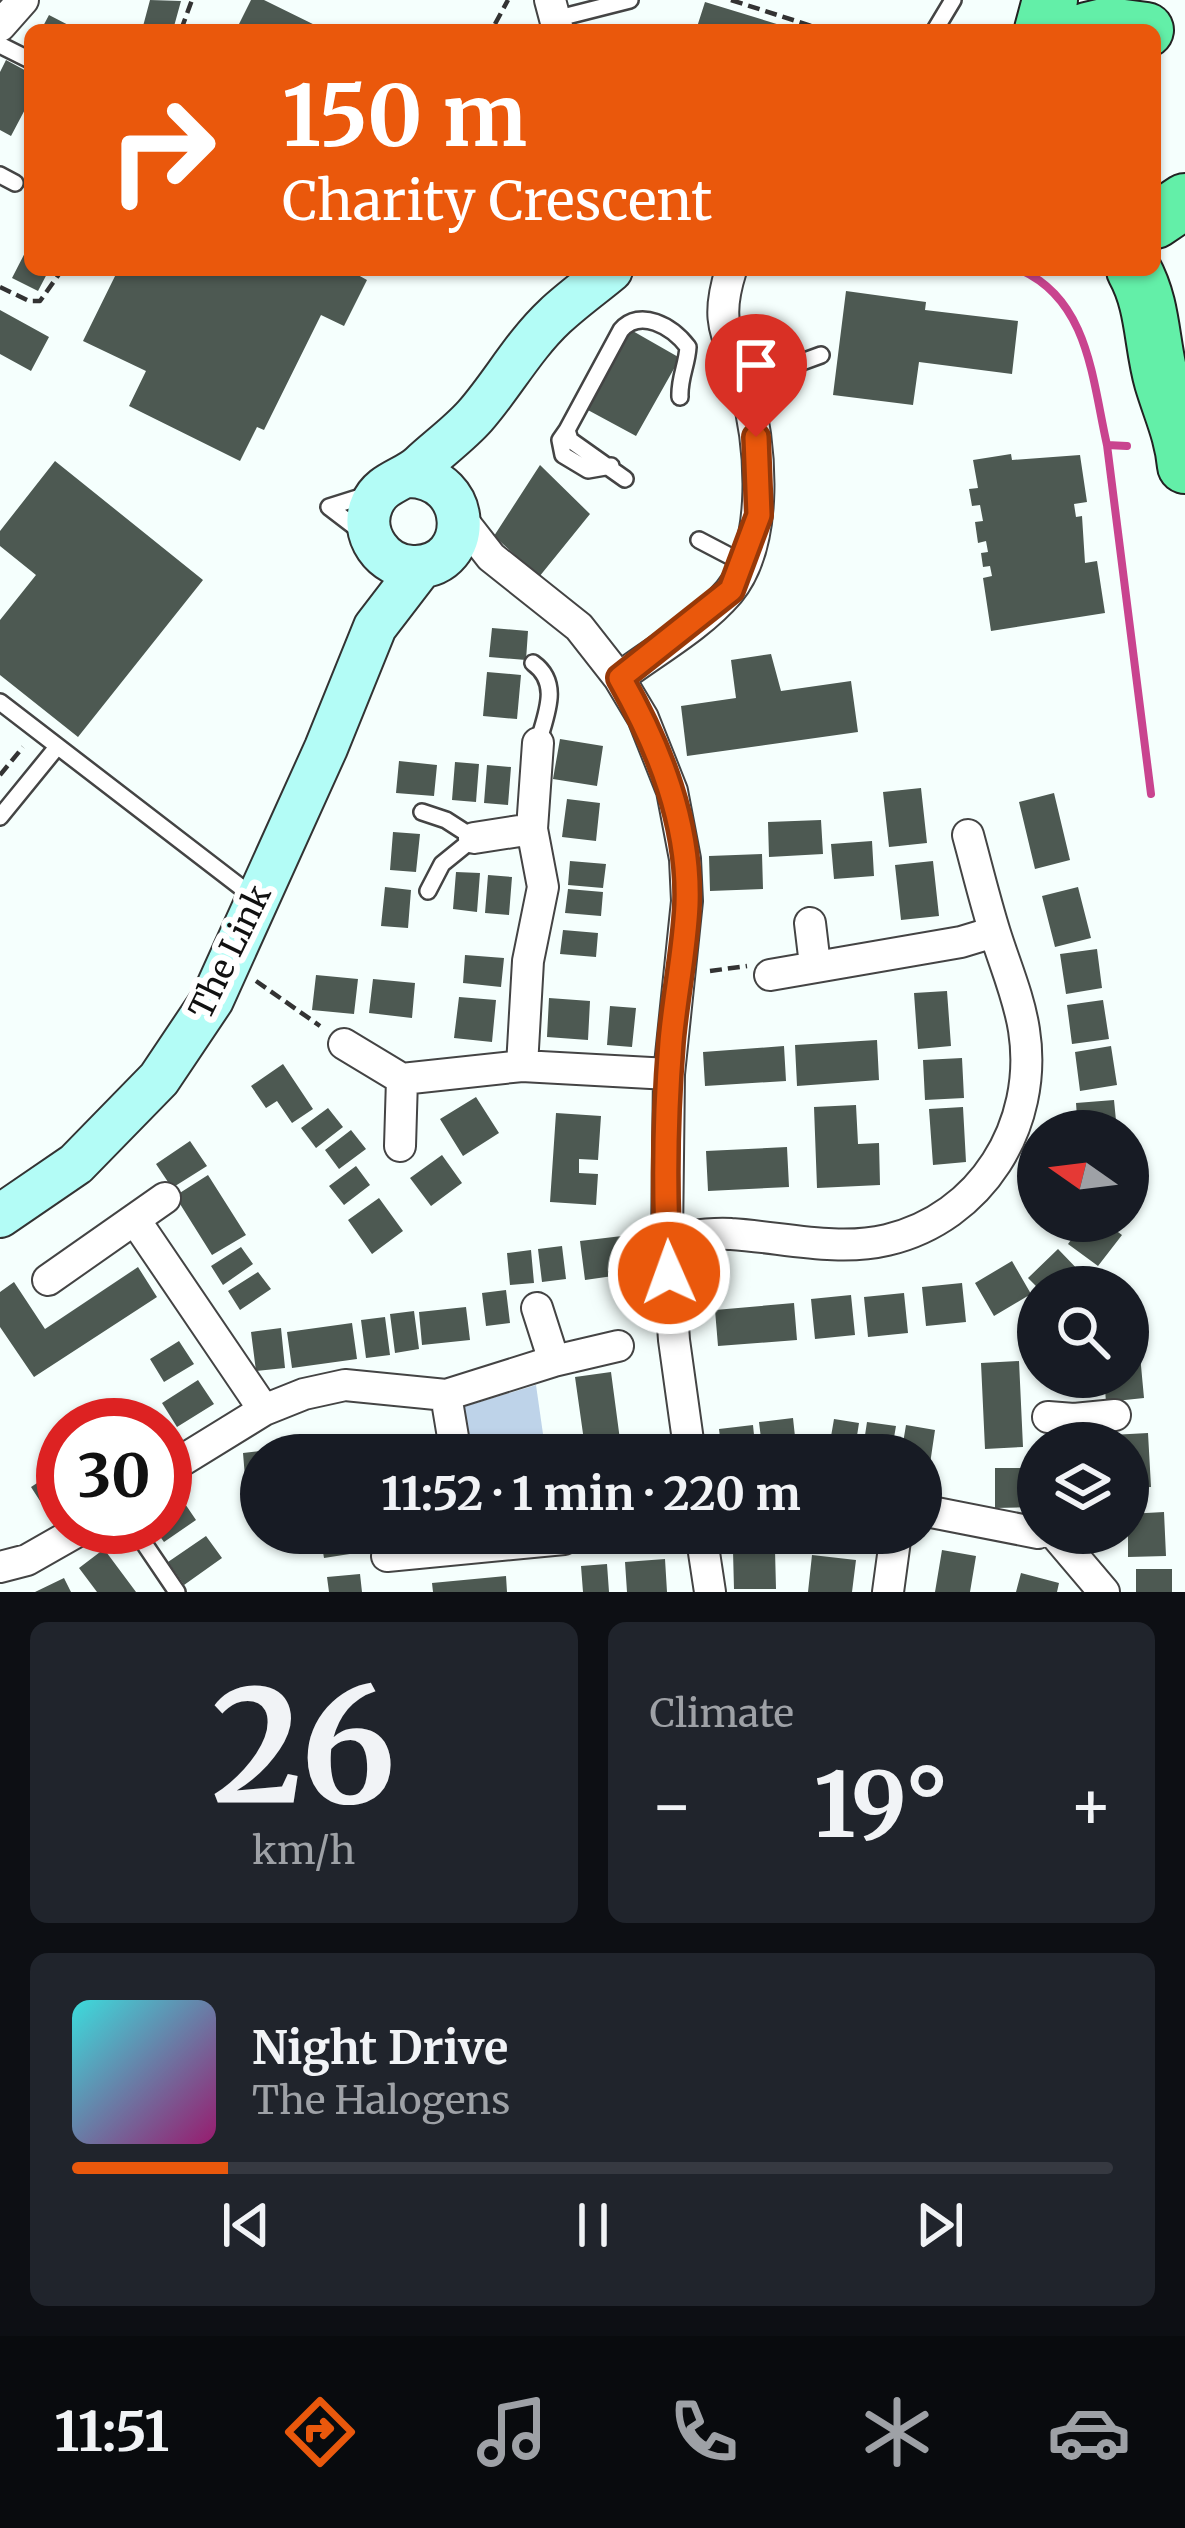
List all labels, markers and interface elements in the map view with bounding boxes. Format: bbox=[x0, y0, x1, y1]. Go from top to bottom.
text: 150 m bbox=[282, 63, 527, 169]
icon: right bbox=[84, 72, 240, 228]
text: Charity Crescent bbox=[282, 167, 712, 235]
pin bbox=[705, 314, 807, 437]
icon: arrive bbox=[723, 332, 789, 398]
street label: The Link bbox=[180, 878, 280, 1025]
north arrow bbox=[1017, 1110, 1149, 1242]
map controls bbox=[1017, 1110, 1149, 1554]
position arrow bbox=[606, 1210, 732, 1336]
button: search bbox=[1017, 1266, 1149, 1398]
speed limit sign: 30 bbox=[36, 1398, 192, 1554]
button: layers bbox=[1017, 1422, 1149, 1554]
text: 11:52 · 1 min · 220 m bbox=[381, 1466, 801, 1522]
text: 26 bbox=[211, 1649, 396, 1846]
text: Climate bbox=[650, 1689, 794, 1738]
text: 19° bbox=[814, 1748, 949, 1862]
text: − bbox=[650, 1764, 694, 1847]
text: + bbox=[1069, 1764, 1113, 1847]
text: km/h bbox=[252, 1826, 355, 1875]
text: Night Drive bbox=[252, 2020, 508, 2076]
text: The Halogens bbox=[252, 2076, 510, 2125]
icon: previous bbox=[213, 2192, 279, 2258]
icon: pause bbox=[560, 2192, 626, 2258]
icon: next bbox=[907, 2192, 973, 2258]
icon: directions bbox=[278, 2390, 362, 2474]
icon: music bbox=[470, 2390, 554, 2474]
icon: phone bbox=[662, 2390, 746, 2474]
icon: climate bbox=[855, 2390, 939, 2474]
icon: car bbox=[1047, 2390, 1131, 2474]
text: 11:51 bbox=[54, 2398, 169, 2466]

